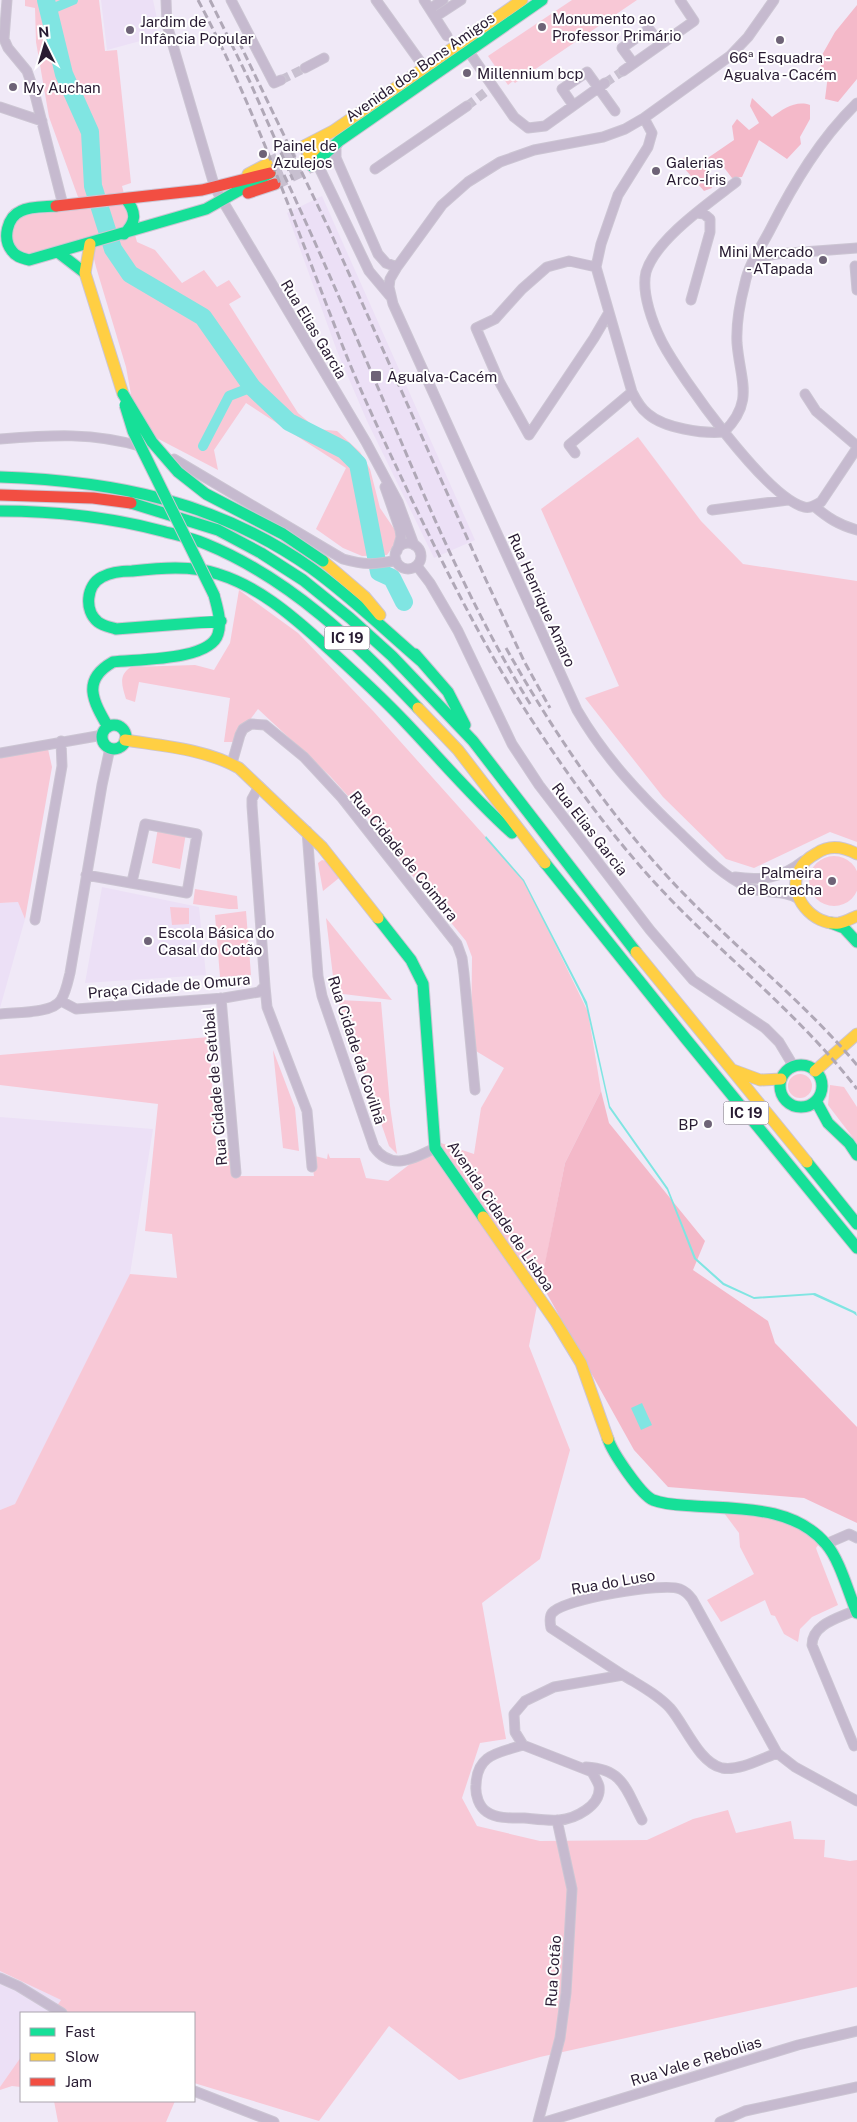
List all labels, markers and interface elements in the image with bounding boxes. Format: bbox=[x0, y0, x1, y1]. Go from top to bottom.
street label: Avenida dos Bons Amigos bbox=[342, 9, 498, 125]
place label: Monumento ao Professor Primário bbox=[552, 10, 681, 44]
place label: Jardim de Infância Popular bbox=[140, 13, 254, 47]
north arrow bbox=[20, 20, 70, 70]
marker: Monumento ao Professor Primário bbox=[536, 21, 548, 33]
text: N bbox=[38, 24, 50, 40]
marker: Jardim de Infância Popular bbox=[124, 24, 136, 36]
marker: 66ª Esquadra - Agualva - Cacém bbox=[774, 34, 786, 46]
place label: 66ª Esquadra - Agualva - Cacém bbox=[723, 49, 837, 83]
place label: Millennium bcp bbox=[477, 65, 584, 82]
marker: Millennium bcp bbox=[461, 67, 473, 79]
place label: My Auchan bbox=[23, 79, 101, 96]
marker: My Auchan bbox=[7, 81, 19, 93]
place label: Painel de Azulejos bbox=[273, 137, 337, 171]
marker: Painel de Azulejos bbox=[257, 148, 269, 160]
place label: Galerias Arco-Íris bbox=[666, 154, 726, 188]
marker: Galerias Arco-Íris bbox=[650, 165, 662, 177]
place label: Mini Mercado - ATapada bbox=[719, 243, 813, 277]
marker: Mini Mercado - ATapada bbox=[817, 254, 829, 266]
street label: Rua Elias Garcia bbox=[278, 276, 350, 382]
place label: Agualva-Cacém bbox=[387, 368, 497, 385]
marker: Agualva-Cacém bbox=[369, 369, 383, 383]
street label: Rua Henrique Amaro bbox=[505, 530, 579, 670]
road number: IC 19 bbox=[324, 626, 370, 650]
street label: Rua Elias Garcia bbox=[549, 779, 631, 879]
street label: Rua Cidade de Coimbra bbox=[346, 788, 462, 924]
place label: Palmeira de Borracha bbox=[738, 864, 822, 898]
marker: Palmeira de Borracha bbox=[826, 875, 838, 887]
place label: Escola Básica do Casal do Cotão bbox=[158, 924, 275, 958]
marker: Escola Básica do Casal do Cotão bbox=[142, 935, 154, 947]
street label: Praça Cidade de Omura bbox=[87, 970, 251, 1002]
street label: Rua Cidade da Covilhã bbox=[325, 974, 389, 1126]
street label: Rua Cidade de Setúbal bbox=[200, 1007, 230, 1167]
road number: IC 19 bbox=[724, 1102, 768, 1124]
place label: BP bbox=[678, 1116, 698, 1133]
marker: BP bbox=[702, 1118, 714, 1130]
street label: Avenida Cidade de Lisboa bbox=[444, 1138, 558, 1294]
street label: Rua do Luso bbox=[570, 1566, 656, 1598]
street label: Rua Cotão bbox=[542, 1935, 564, 2007]
legend bbox=[20, 2012, 195, 2102]
text: Fast bbox=[65, 2023, 95, 2040]
street label: Rua Vale e Rebolias bbox=[629, 2033, 763, 2089]
text: Slow bbox=[65, 2048, 100, 2065]
text: Jam bbox=[65, 2073, 92, 2090]

